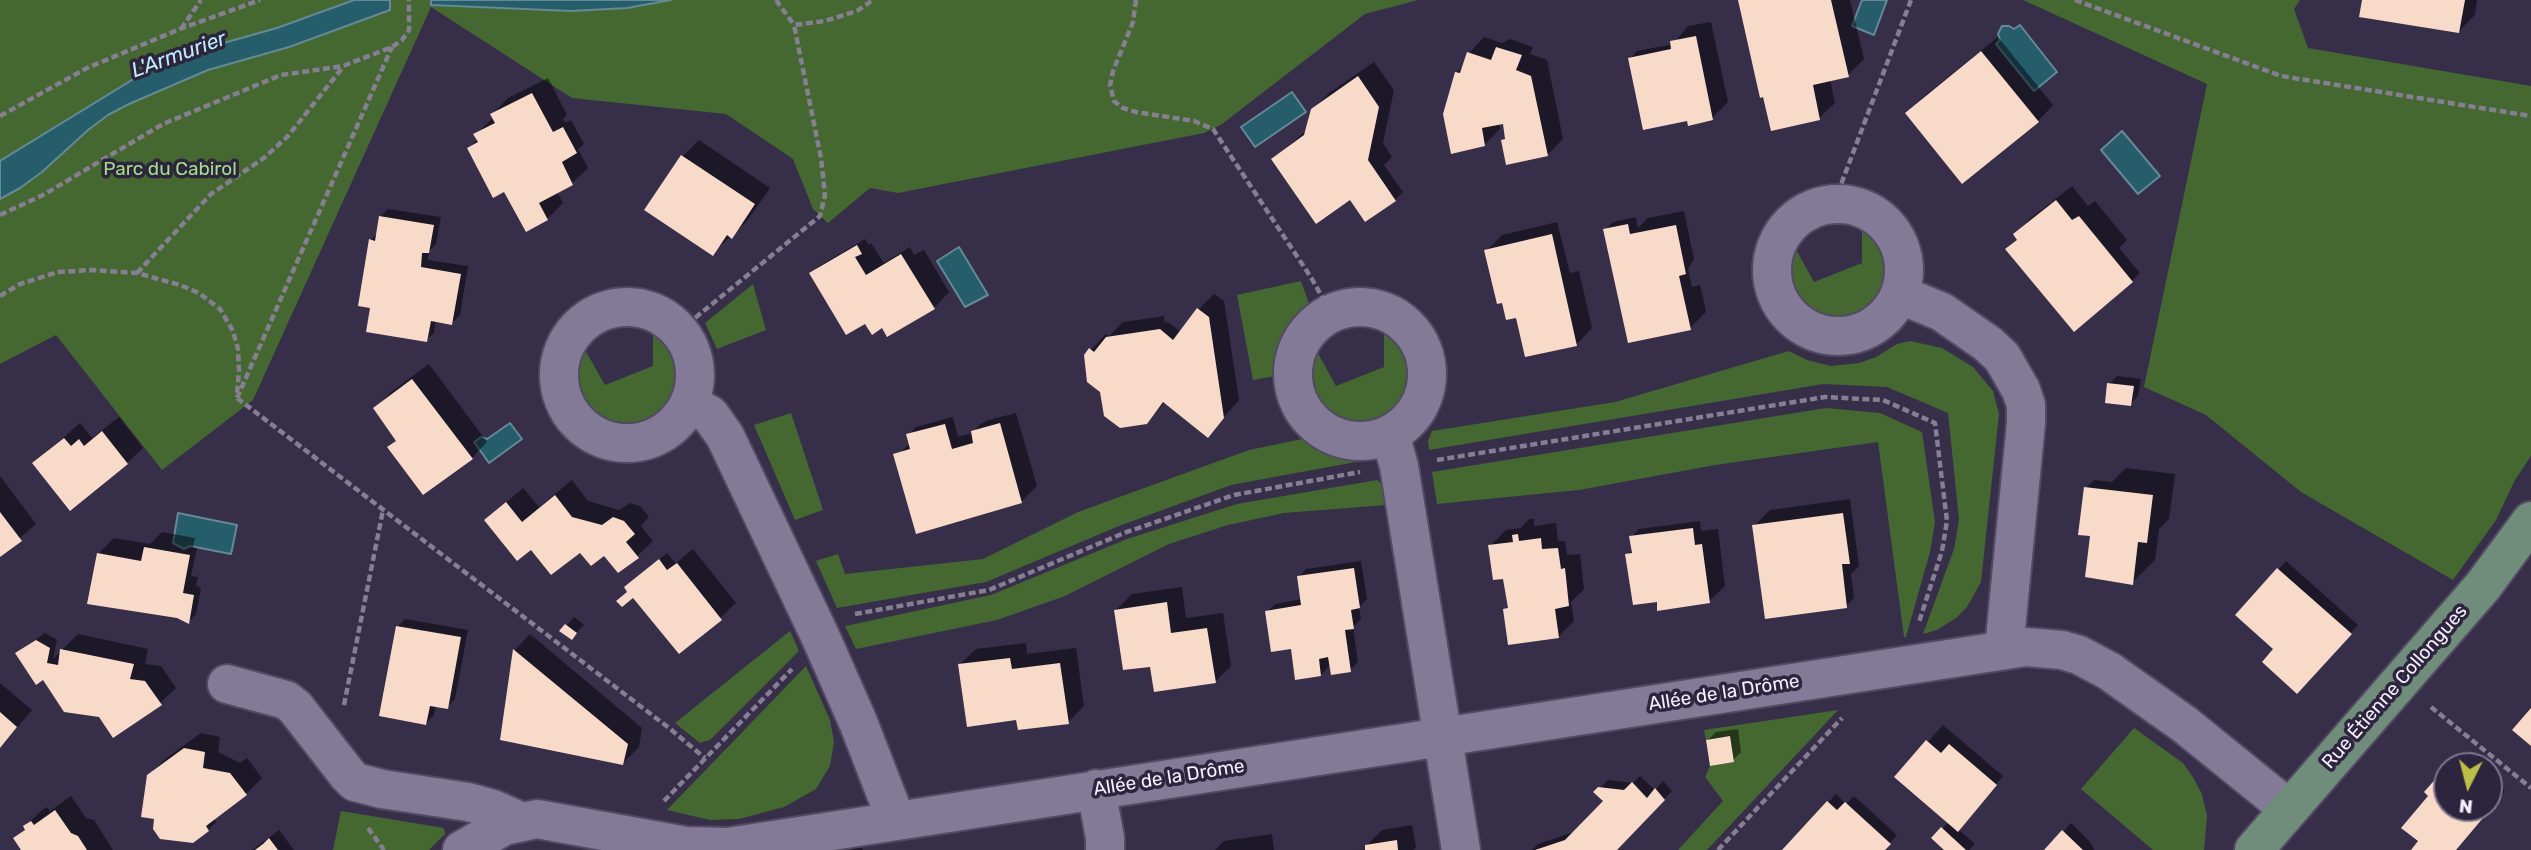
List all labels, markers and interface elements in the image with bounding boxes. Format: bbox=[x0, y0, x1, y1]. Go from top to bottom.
water label: L'Armurier bbox=[128, 26, 230, 84]
park label: Parc du Cabirol bbox=[103, 159, 237, 181]
street label: Rue Étienne Collongues bbox=[2318, 600, 2472, 774]
street label: Allée de la Drôme bbox=[1647, 670, 1801, 716]
north arrow bbox=[2433, 752, 2503, 822]
street label: Allée de la Drôme bbox=[1092, 755, 1246, 801]
text: N bbox=[2458, 794, 2474, 819]

